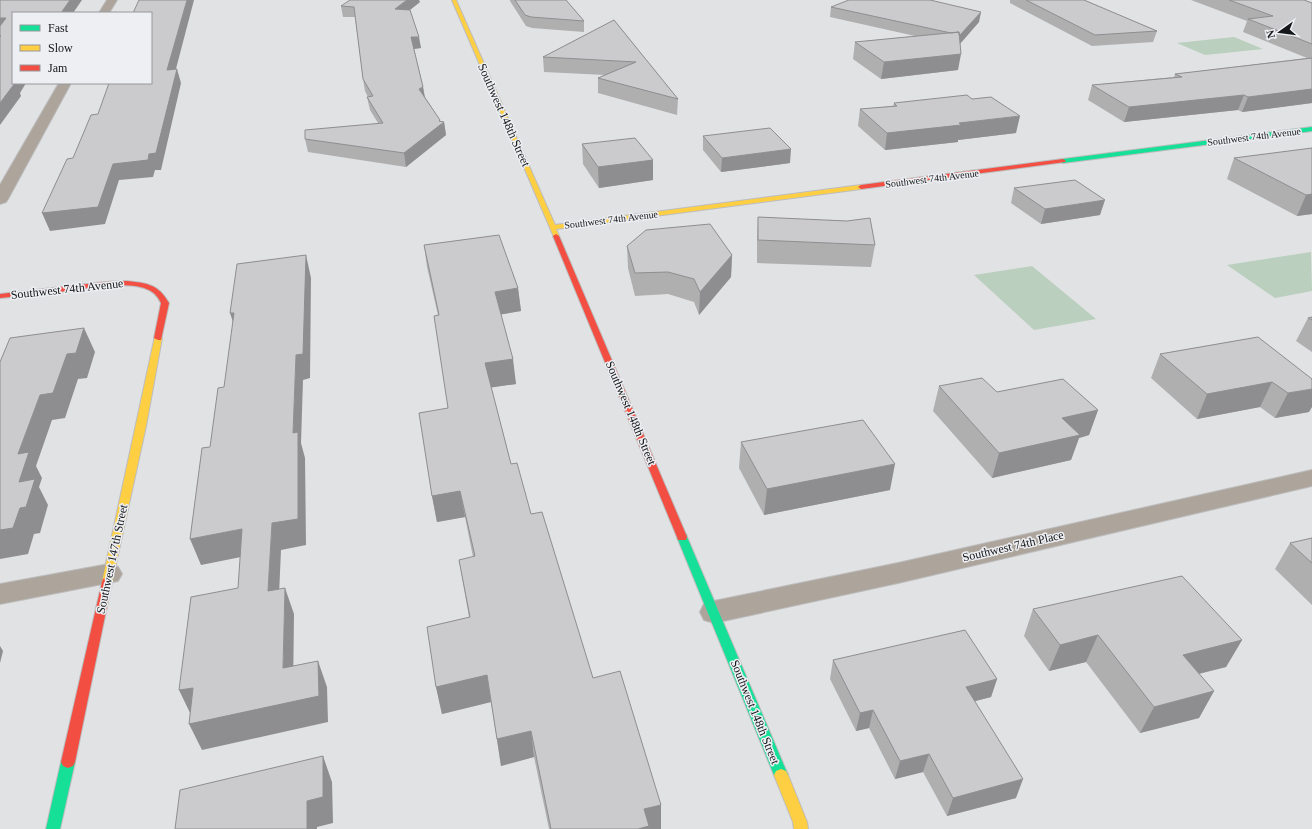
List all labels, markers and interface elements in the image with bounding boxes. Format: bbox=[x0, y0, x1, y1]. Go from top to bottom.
legend bbox=[12, 12, 152, 84]
north arrow bbox=[1260, 12, 1300, 52]
text: Fast bbox=[48, 21, 69, 35]
text: N bbox=[1264, 29, 1277, 40]
text: Slow bbox=[48, 41, 73, 55]
text: Jam bbox=[48, 61, 68, 75]
street label: Southwest 148th Street bbox=[475, 61, 533, 169]
street label: Southwest 74th Avenue bbox=[1207, 125, 1302, 148]
street label: Southwest 74th Avenue bbox=[885, 167, 980, 190]
street label: Southwest 74th Avenue bbox=[564, 208, 659, 231]
street label: Southwest 74th Avenue bbox=[10, 276, 124, 302]
street label: Southwest 148th Street bbox=[603, 359, 659, 468]
street label: Southwest 147th Street bbox=[94, 502, 131, 615]
street label: Southwest 74th Place bbox=[961, 528, 1065, 564]
street label: Southwest 148th Street bbox=[728, 658, 783, 767]

